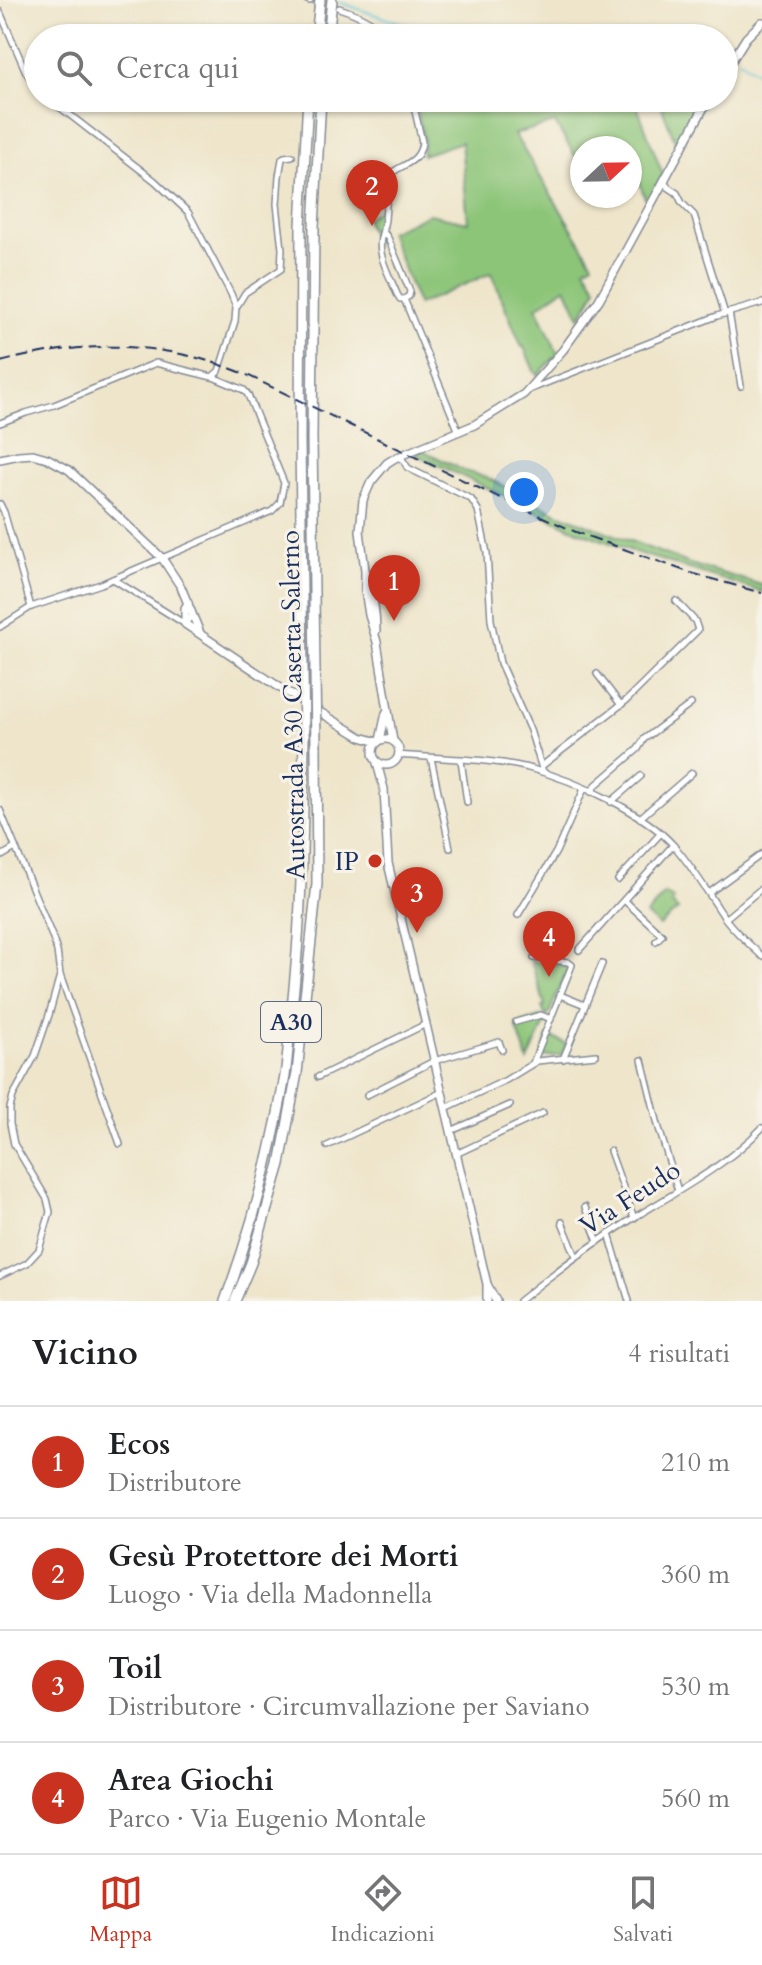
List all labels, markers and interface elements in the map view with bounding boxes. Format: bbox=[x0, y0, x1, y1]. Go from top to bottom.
search box bbox=[24, 24, 738, 112]
icon: search bbox=[52, 46, 96, 90]
text: Cerca qui bbox=[116, 48, 239, 89]
north arrow bbox=[570, 136, 642, 208]
pin: 2 bbox=[346, 160, 398, 226]
your location bbox=[504, 472, 544, 512]
street label: Autostrada A30 Caserta-Salerno bbox=[272, 530, 314, 880]
pin: 1 bbox=[368, 555, 420, 621]
place label: IP bbox=[335, 844, 359, 879]
marker: IP bbox=[366, 852, 384, 870]
pin: 3 bbox=[391, 867, 443, 933]
pin: 4 bbox=[523, 911, 575, 977]
road number: A30 bbox=[261, 1002, 321, 1042]
street label: Via Feudo bbox=[573, 1152, 687, 1244]
text: Vicino bbox=[32, 1330, 138, 1376]
text: 4 risultati bbox=[628, 1336, 730, 1371]
text: Ecos bbox=[108, 1424, 170, 1465]
text: 1 bbox=[51, 1445, 65, 1480]
text: 210 m bbox=[661, 1445, 730, 1480]
text: Distributore bbox=[108, 1465, 242, 1500]
text: Gesù Protettore dei Morti bbox=[108, 1536, 459, 1577]
text: 2 bbox=[51, 1557, 65, 1592]
text: 360 m bbox=[661, 1557, 730, 1592]
text: Luogo · Via della Madonnella bbox=[108, 1577, 432, 1612]
text: Toil bbox=[108, 1648, 162, 1689]
text: 3 bbox=[51, 1669, 65, 1704]
text: 530 m bbox=[661, 1669, 730, 1704]
text: Distributore · Circumvallazione per Saviano bbox=[108, 1689, 590, 1724]
text: Area Giochi bbox=[108, 1760, 274, 1801]
text: 4 bbox=[51, 1781, 65, 1816]
text: 560 m bbox=[661, 1781, 730, 1816]
text: Parco · Via Eugenio Montale bbox=[108, 1801, 426, 1836]
tab: Mappa bbox=[89, 1871, 152, 1949]
tab: Indicazioni bbox=[331, 1871, 435, 1949]
tab: Salvati bbox=[613, 1871, 673, 1949]

